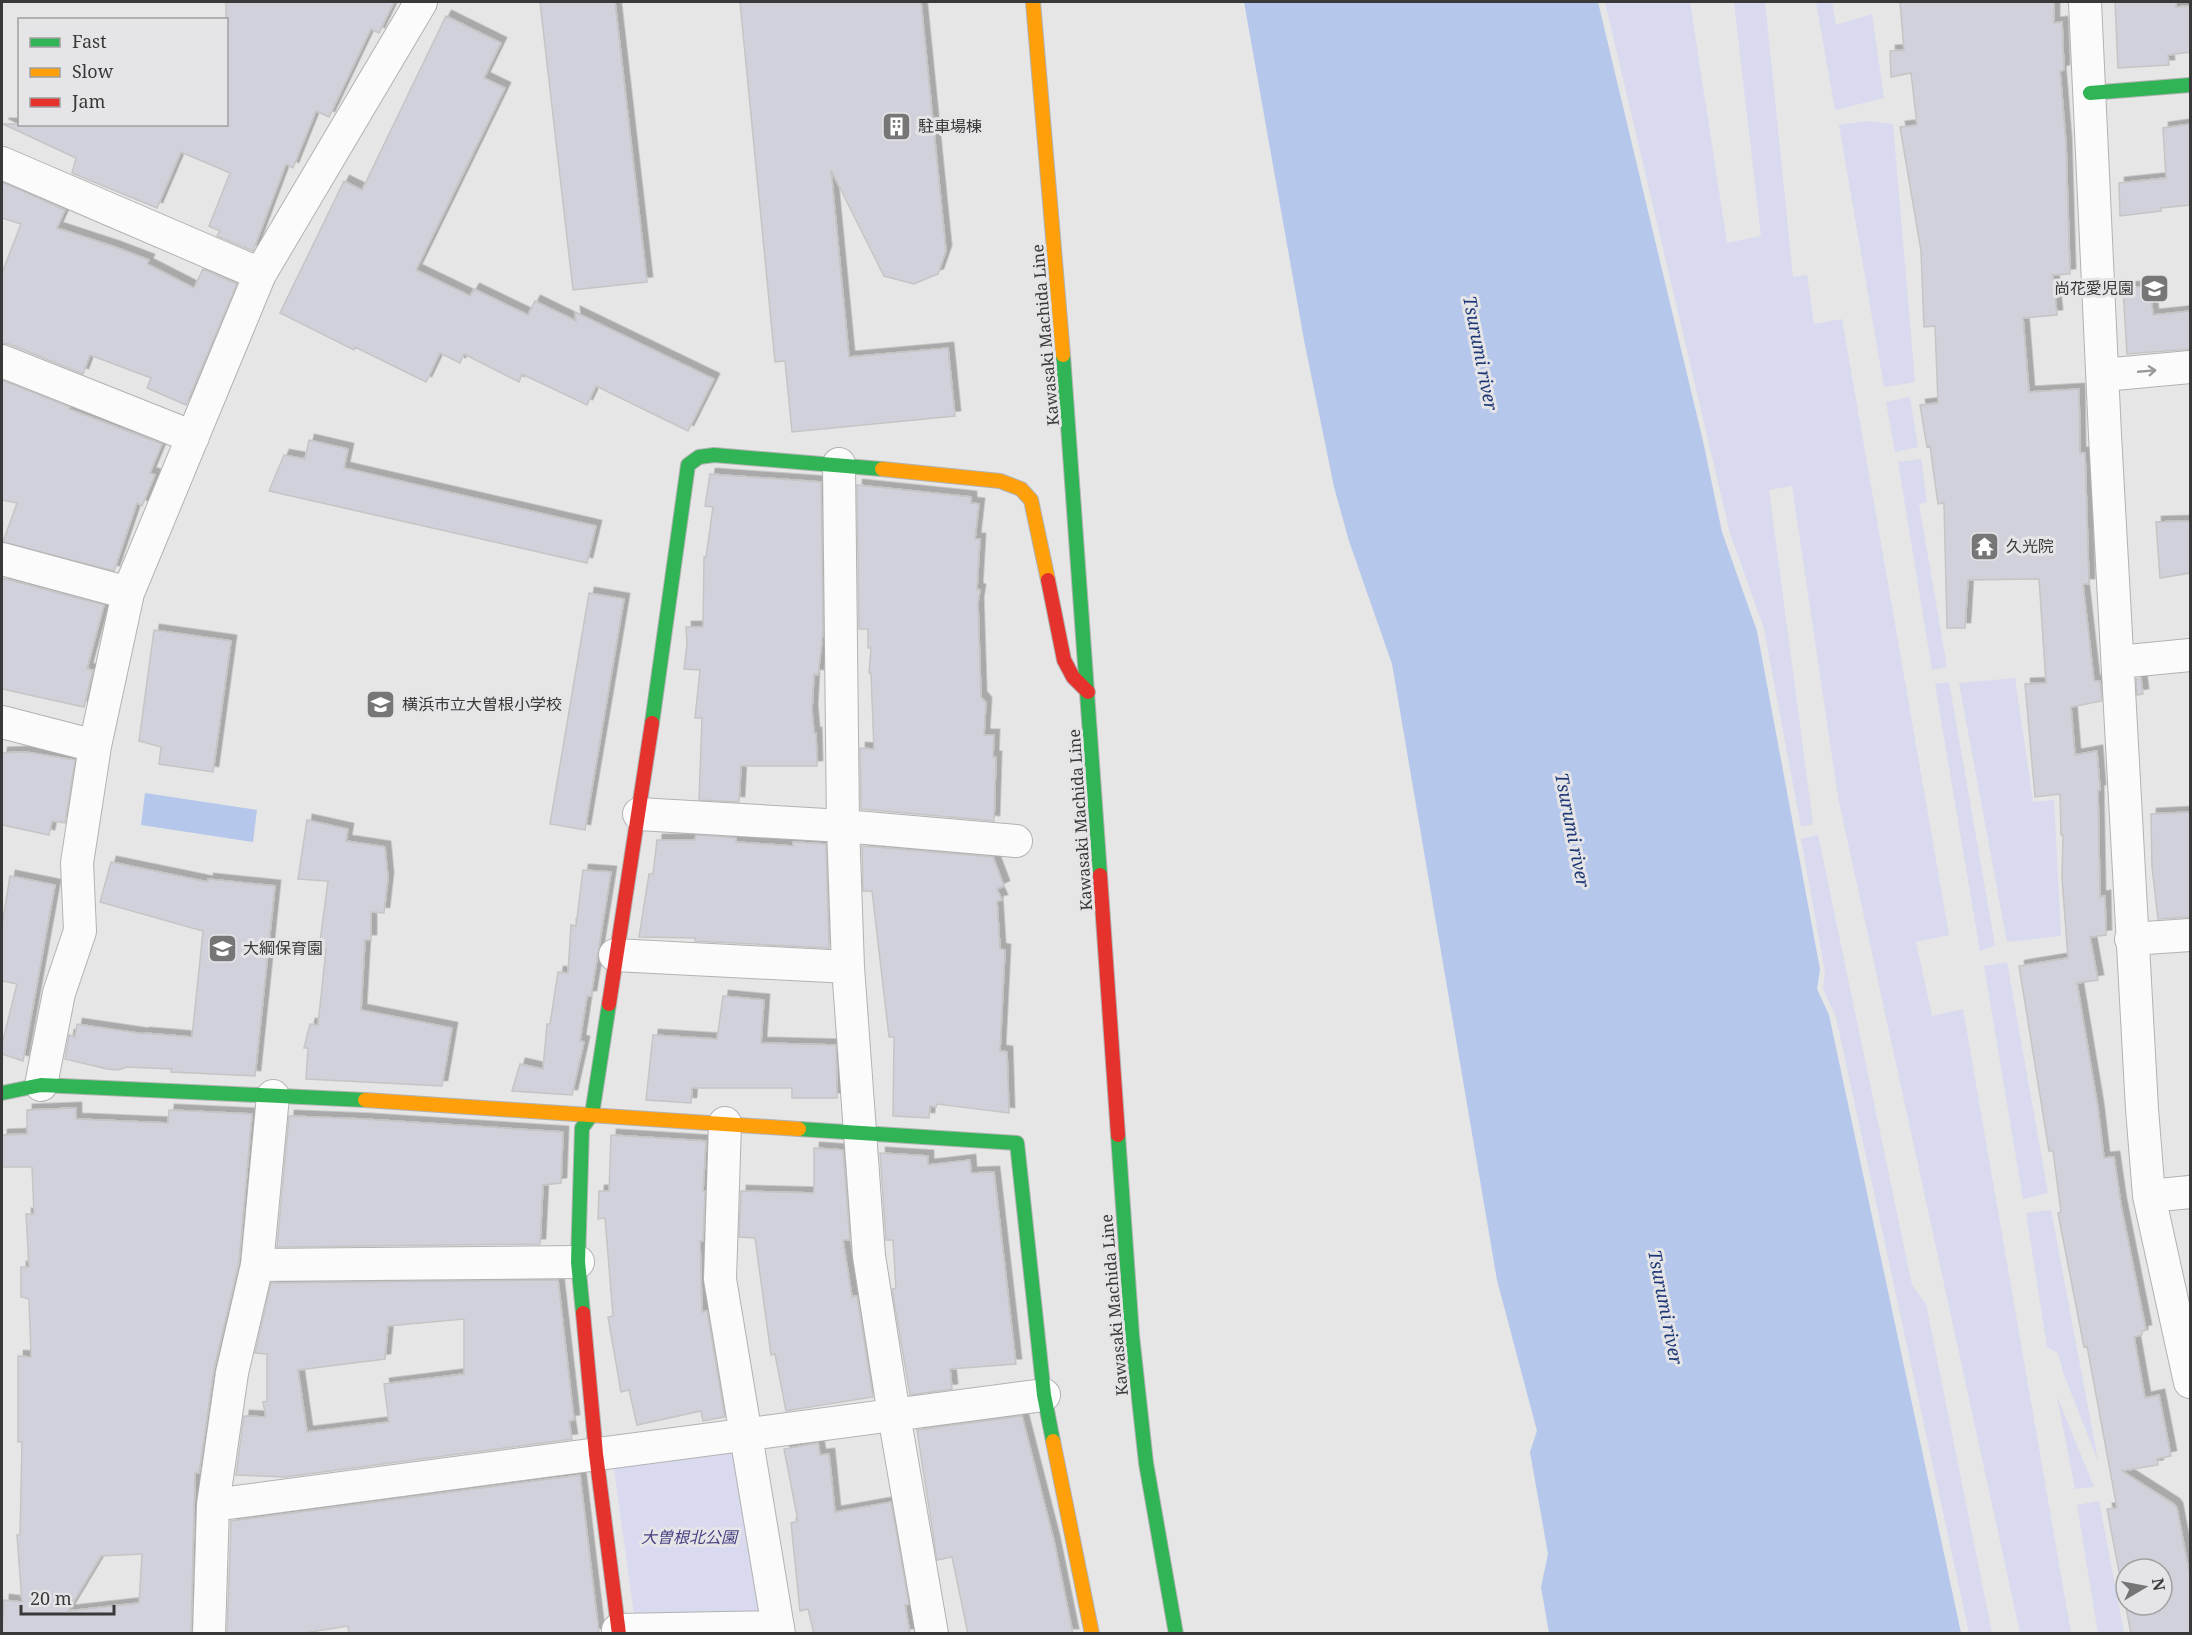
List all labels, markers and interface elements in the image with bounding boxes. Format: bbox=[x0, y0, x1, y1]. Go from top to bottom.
legend bbox=[18, 18, 228, 126]
text: Fast bbox=[72, 29, 107, 53]
text: Slow bbox=[72, 59, 114, 83]
text: Jam bbox=[71, 89, 106, 113]
building icon: 駐車場棟 bbox=[881, 110, 913, 142]
place label: 駐車場棟 bbox=[918, 115, 982, 137]
street label: Kawasaki Machida Line bbox=[1026, 243, 1064, 427]
school or university icon: 尚花愛児園 bbox=[2139, 272, 2171, 304]
place label: 尚花愛児園 bbox=[2054, 277, 2134, 299]
water label: Tsurumi river bbox=[1458, 294, 1504, 413]
one-way arrow bbox=[2136, 365, 2156, 376]
temple icon: 久光院 bbox=[1969, 530, 2001, 562]
place label: 久光院 bbox=[2006, 535, 2054, 557]
school or university icon: 横浜市立大曽根小学校 bbox=[365, 688, 397, 720]
place label: 横浜市立大曽根小学校 bbox=[402, 693, 562, 715]
street label: Kawasaki Machida Line bbox=[1063, 728, 1097, 912]
water label: Tsurumi river bbox=[1550, 771, 1596, 890]
school or university icon: 大綱保育園 bbox=[206, 932, 238, 964]
place label: 大綱保育園 bbox=[243, 937, 323, 959]
street label: Kawasaki Machida Line bbox=[1095, 1213, 1133, 1397]
water label: Tsurumi river bbox=[1643, 1248, 1689, 1367]
park label: 大曽根北公園 bbox=[641, 1526, 739, 1548]
north arrow bbox=[2114, 1557, 2174, 1617]
text: N bbox=[2147, 1576, 2171, 1593]
scale bar bbox=[21, 1578, 114, 1616]
text: 20 m bbox=[30, 1586, 72, 1610]

